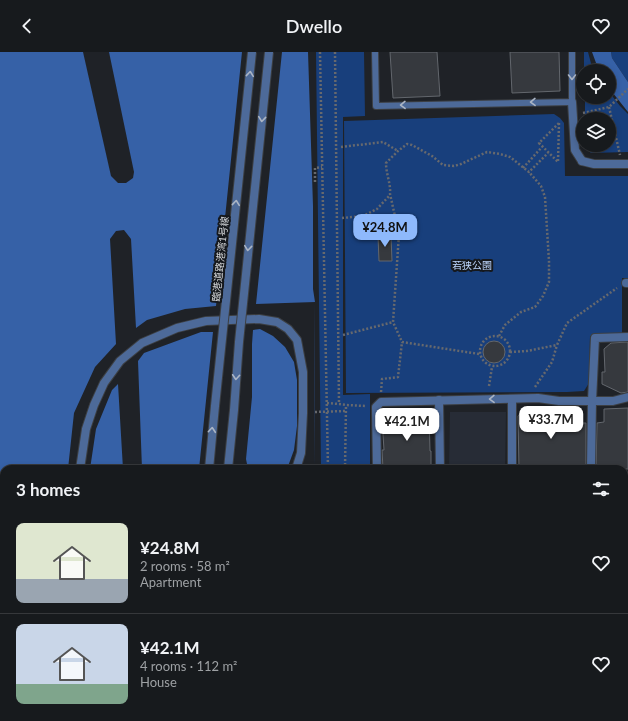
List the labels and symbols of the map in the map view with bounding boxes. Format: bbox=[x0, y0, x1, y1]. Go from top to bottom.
one-way arrow bbox=[245, 71, 254, 77]
one-way arrow bbox=[568, 74, 576, 80]
one-way arrow bbox=[530, 98, 536, 107]
one-way arrow bbox=[400, 101, 406, 109]
one-way arrow bbox=[257, 116, 266, 122]
one-way arrow bbox=[231, 200, 240, 206]
pin: ¥24.8M bbox=[352, 214, 418, 248]
street label: 臨港道路港湾1号線 bbox=[210, 216, 230, 302]
one-way arrow bbox=[244, 245, 253, 251]
park label: 若狭公園 bbox=[452, 259, 492, 271]
one-way arrow bbox=[232, 374, 241, 380]
one-way arrow bbox=[489, 395, 495, 403]
pin: ¥33.7M bbox=[518, 406, 584, 440]
pin: ¥42.1M bbox=[374, 408, 440, 442]
one-way arrow bbox=[208, 427, 217, 433]

